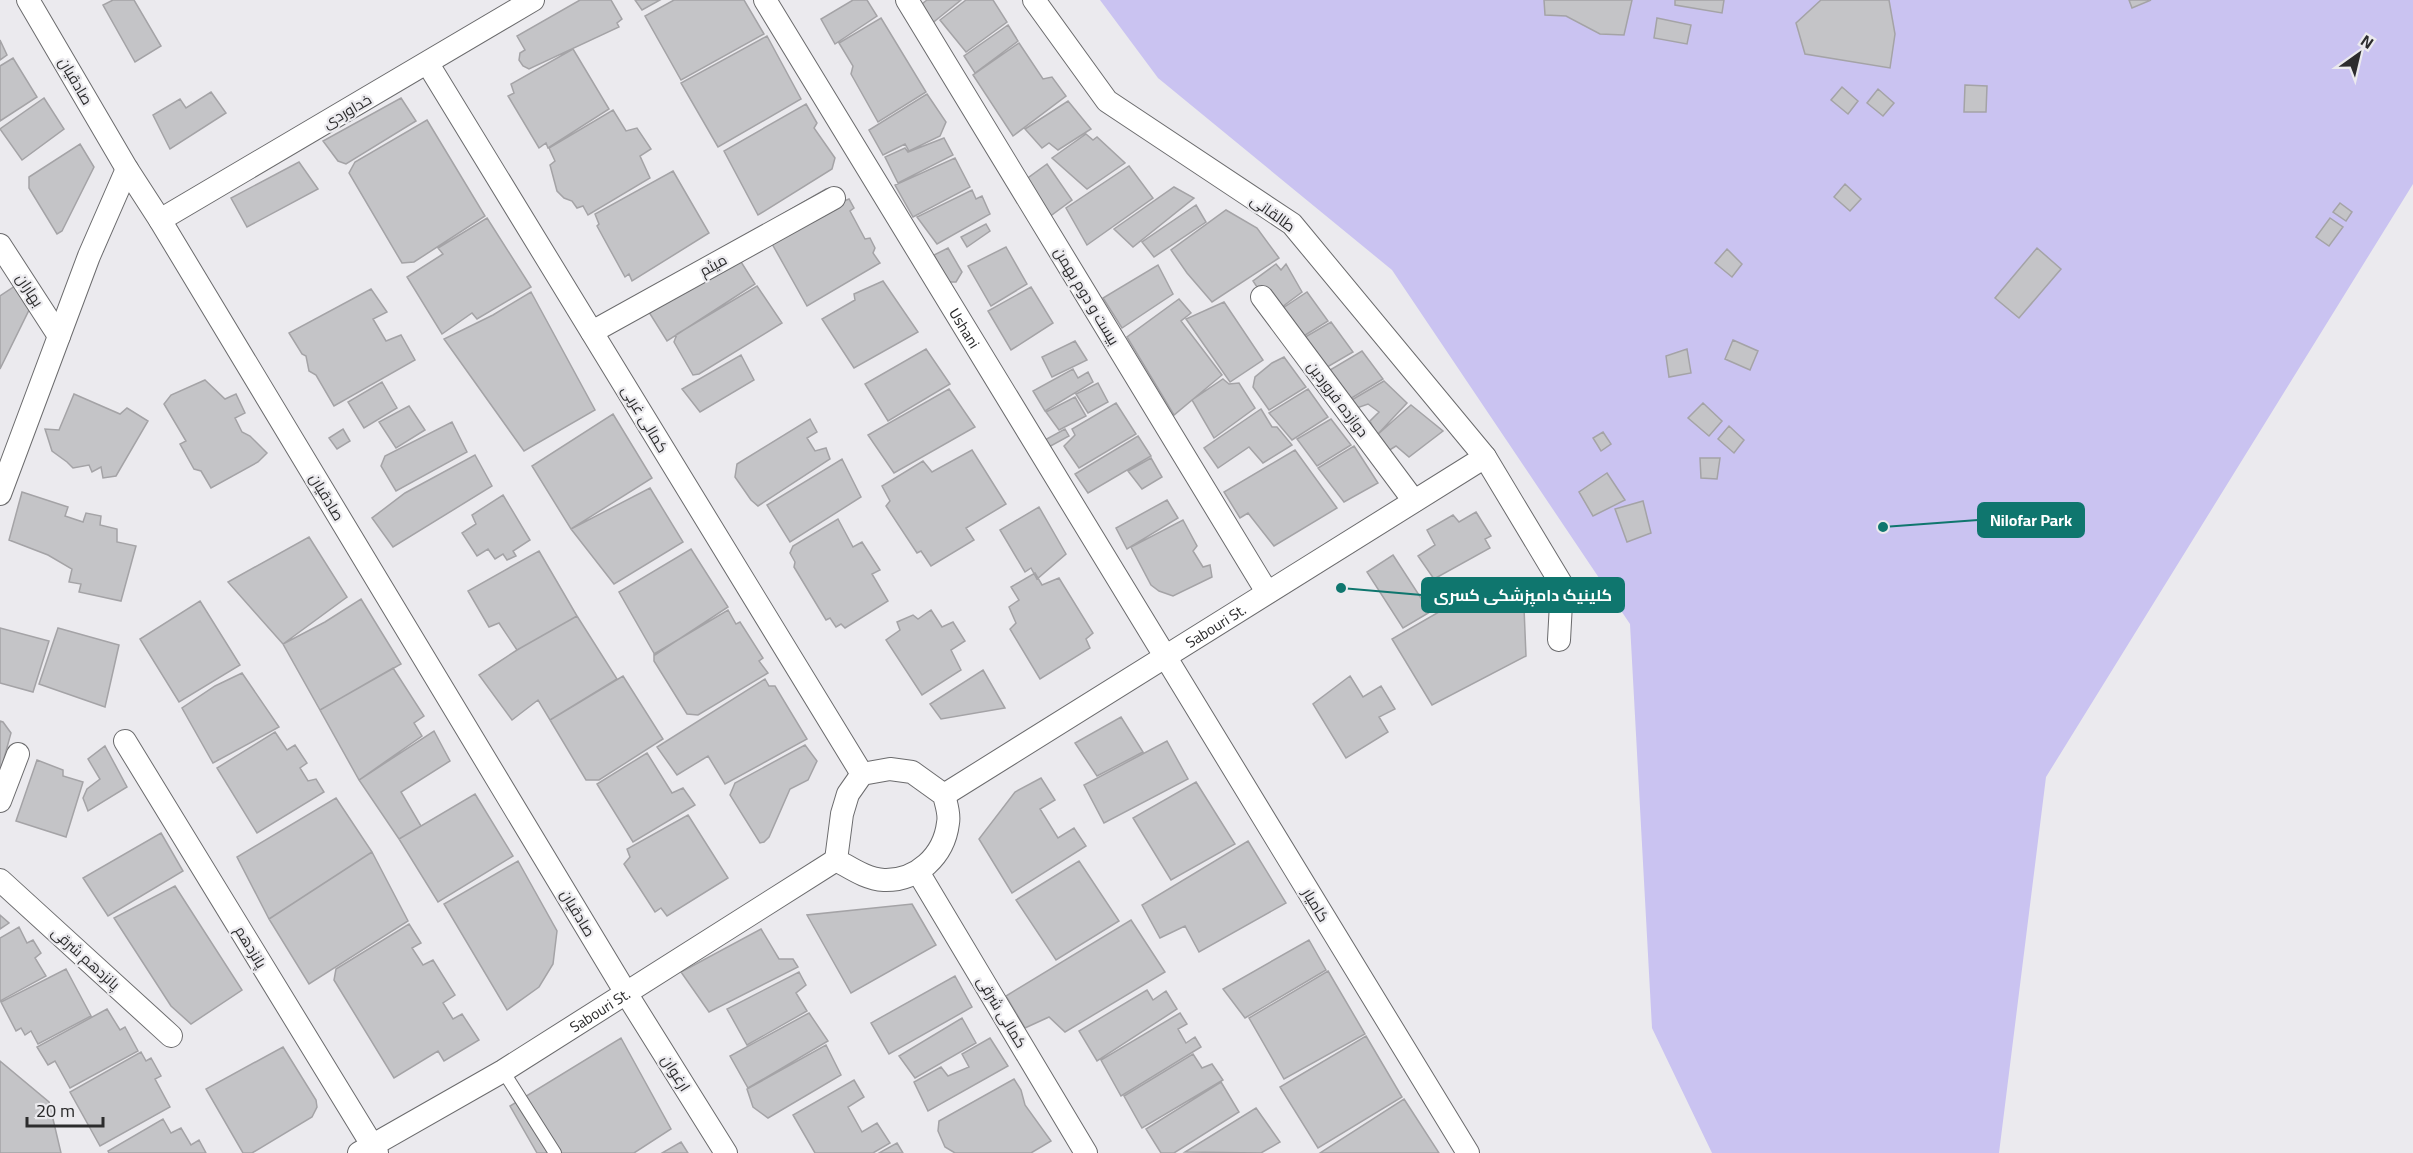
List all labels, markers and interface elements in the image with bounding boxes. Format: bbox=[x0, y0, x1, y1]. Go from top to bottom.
north arrow bbox=[2329, 24, 2389, 84]
text: N bbox=[2354, 26, 2380, 57]
street label: صادقیان bbox=[50, 51, 102, 111]
street label: خداوردی bbox=[317, 85, 377, 137]
street label: طالقانی bbox=[1244, 186, 1302, 240]
street label: بیست و دوم بهمن bbox=[1046, 241, 1128, 351]
street label: میثم bbox=[694, 245, 732, 285]
street label: بهاران bbox=[8, 267, 52, 313]
street label: Ushani bbox=[941, 302, 989, 354]
street label: دوازده فروردین bbox=[1299, 354, 1377, 444]
street label: کمالی غربی bbox=[613, 379, 677, 459]
street label: صادقیان bbox=[301, 467, 353, 527]
callout: Nilofar Park bbox=[1978, 503, 2084, 537]
text: Nilofar Park bbox=[1990, 505, 2072, 535]
callout: کلینیک دامپزشکی کسری bbox=[1422, 578, 1624, 612]
text: کلینیک دامپزشکی کسری bbox=[1434, 580, 1612, 610]
street label: Sabouri St. bbox=[1179, 595, 1252, 656]
street label: کامیار bbox=[1294, 881, 1338, 928]
street label: صادقیان bbox=[552, 883, 604, 943]
street label: پانزدهم شرقی bbox=[45, 919, 127, 997]
street label: پانزدهم bbox=[227, 920, 275, 974]
street label: کمالی شرقی bbox=[969, 970, 1035, 1054]
street label: Sabouri St. bbox=[563, 979, 636, 1040]
street label: ارغوان bbox=[653, 1049, 699, 1097]
scale bar bbox=[27, 1090, 104, 1128]
text: 20 m bbox=[36, 1094, 75, 1127]

